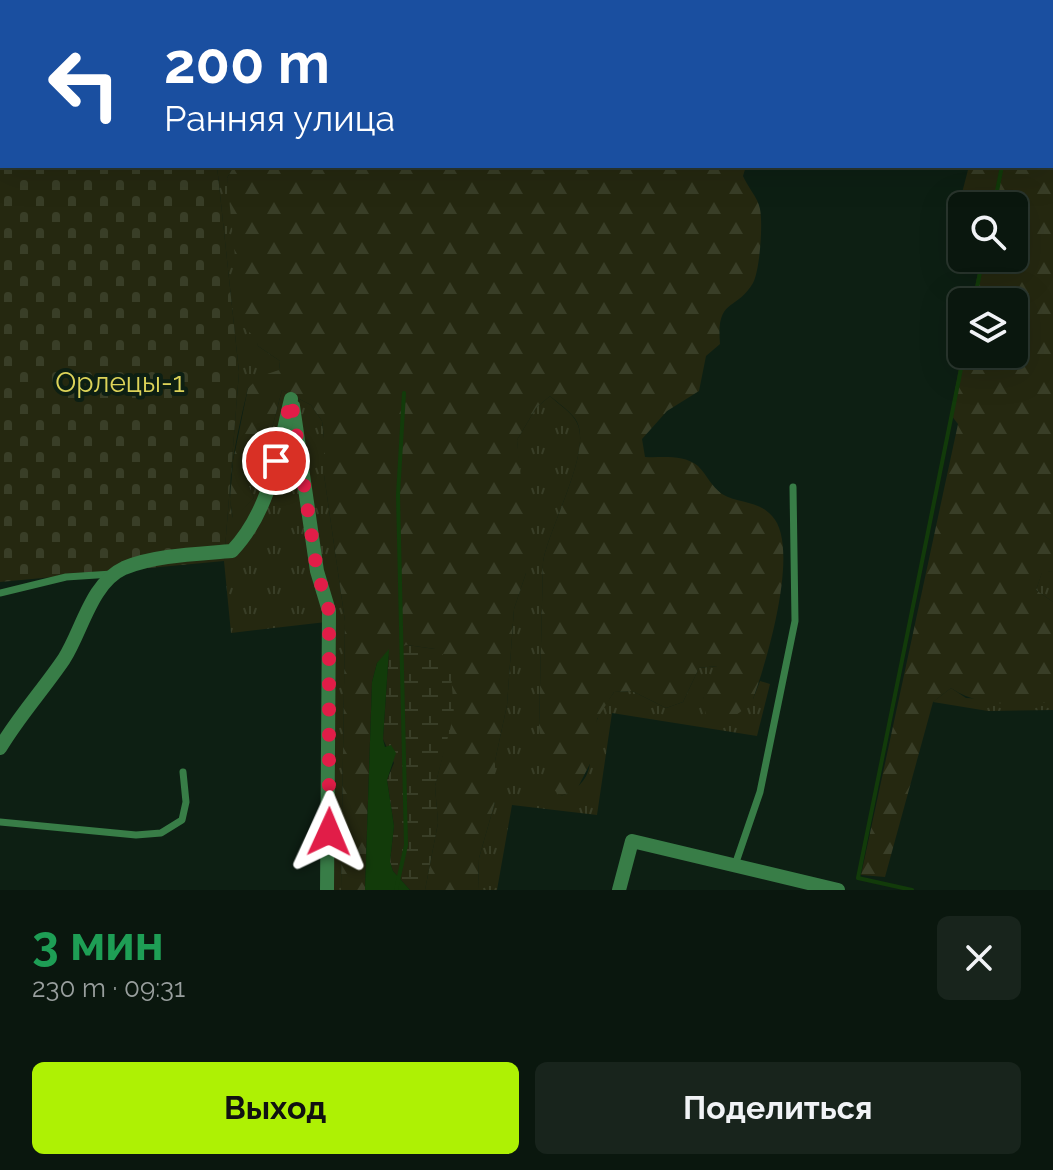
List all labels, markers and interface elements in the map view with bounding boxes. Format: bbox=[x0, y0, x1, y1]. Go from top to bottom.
text: 200 m bbox=[164, 30, 330, 96]
icon: left bbox=[32, 32, 136, 136]
text: Ранняя улица bbox=[164, 97, 395, 139]
map controls bbox=[948, 192, 1028, 368]
button: search bbox=[948, 192, 1028, 272]
button: layers bbox=[948, 288, 1028, 368]
park label: Орлецы-1 bbox=[55, 366, 185, 399]
pin bbox=[242, 427, 310, 495]
icon: arrive bbox=[254, 439, 298, 483]
position arrow bbox=[287, 790, 371, 874]
text: 3 мин bbox=[32, 915, 164, 971]
button: close bbox=[937, 916, 1021, 1000]
text: 230 m · 09:31 bbox=[32, 973, 185, 1003]
button: Выход bbox=[32, 1062, 519, 1154]
button: Поделиться bbox=[535, 1062, 1021, 1154]

